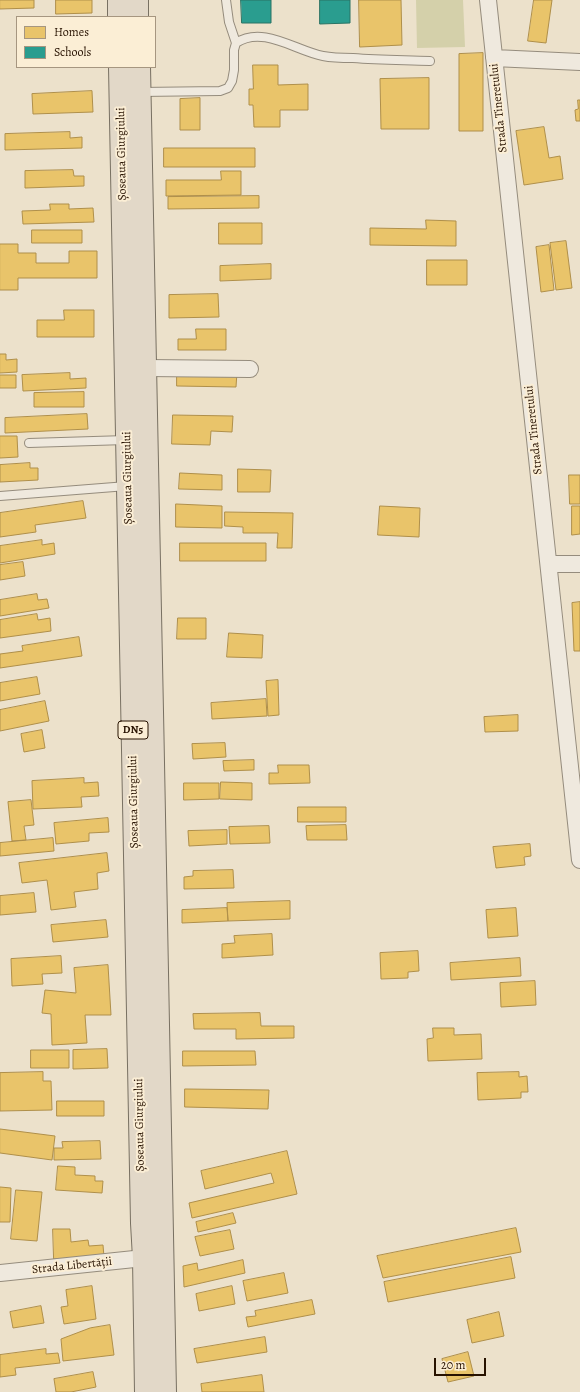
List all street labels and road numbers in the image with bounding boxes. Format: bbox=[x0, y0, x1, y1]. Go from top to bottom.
street label: Strada Tineretului bbox=[487, 63, 511, 153]
street label: Șoseaua Giurgiului bbox=[114, 107, 130, 201]
street label: Strada Tineretului bbox=[522, 385, 546, 475]
street label: Șoseaua Giurgiului bbox=[120, 431, 136, 525]
road number: DN5 bbox=[118, 721, 148, 739]
street label: Șoseaua Giurgiului bbox=[126, 755, 142, 849]
street label: Șoseaua Giurgiului bbox=[132, 1078, 148, 1172]
street label: Strada Libertății bbox=[31, 1255, 113, 1277]

